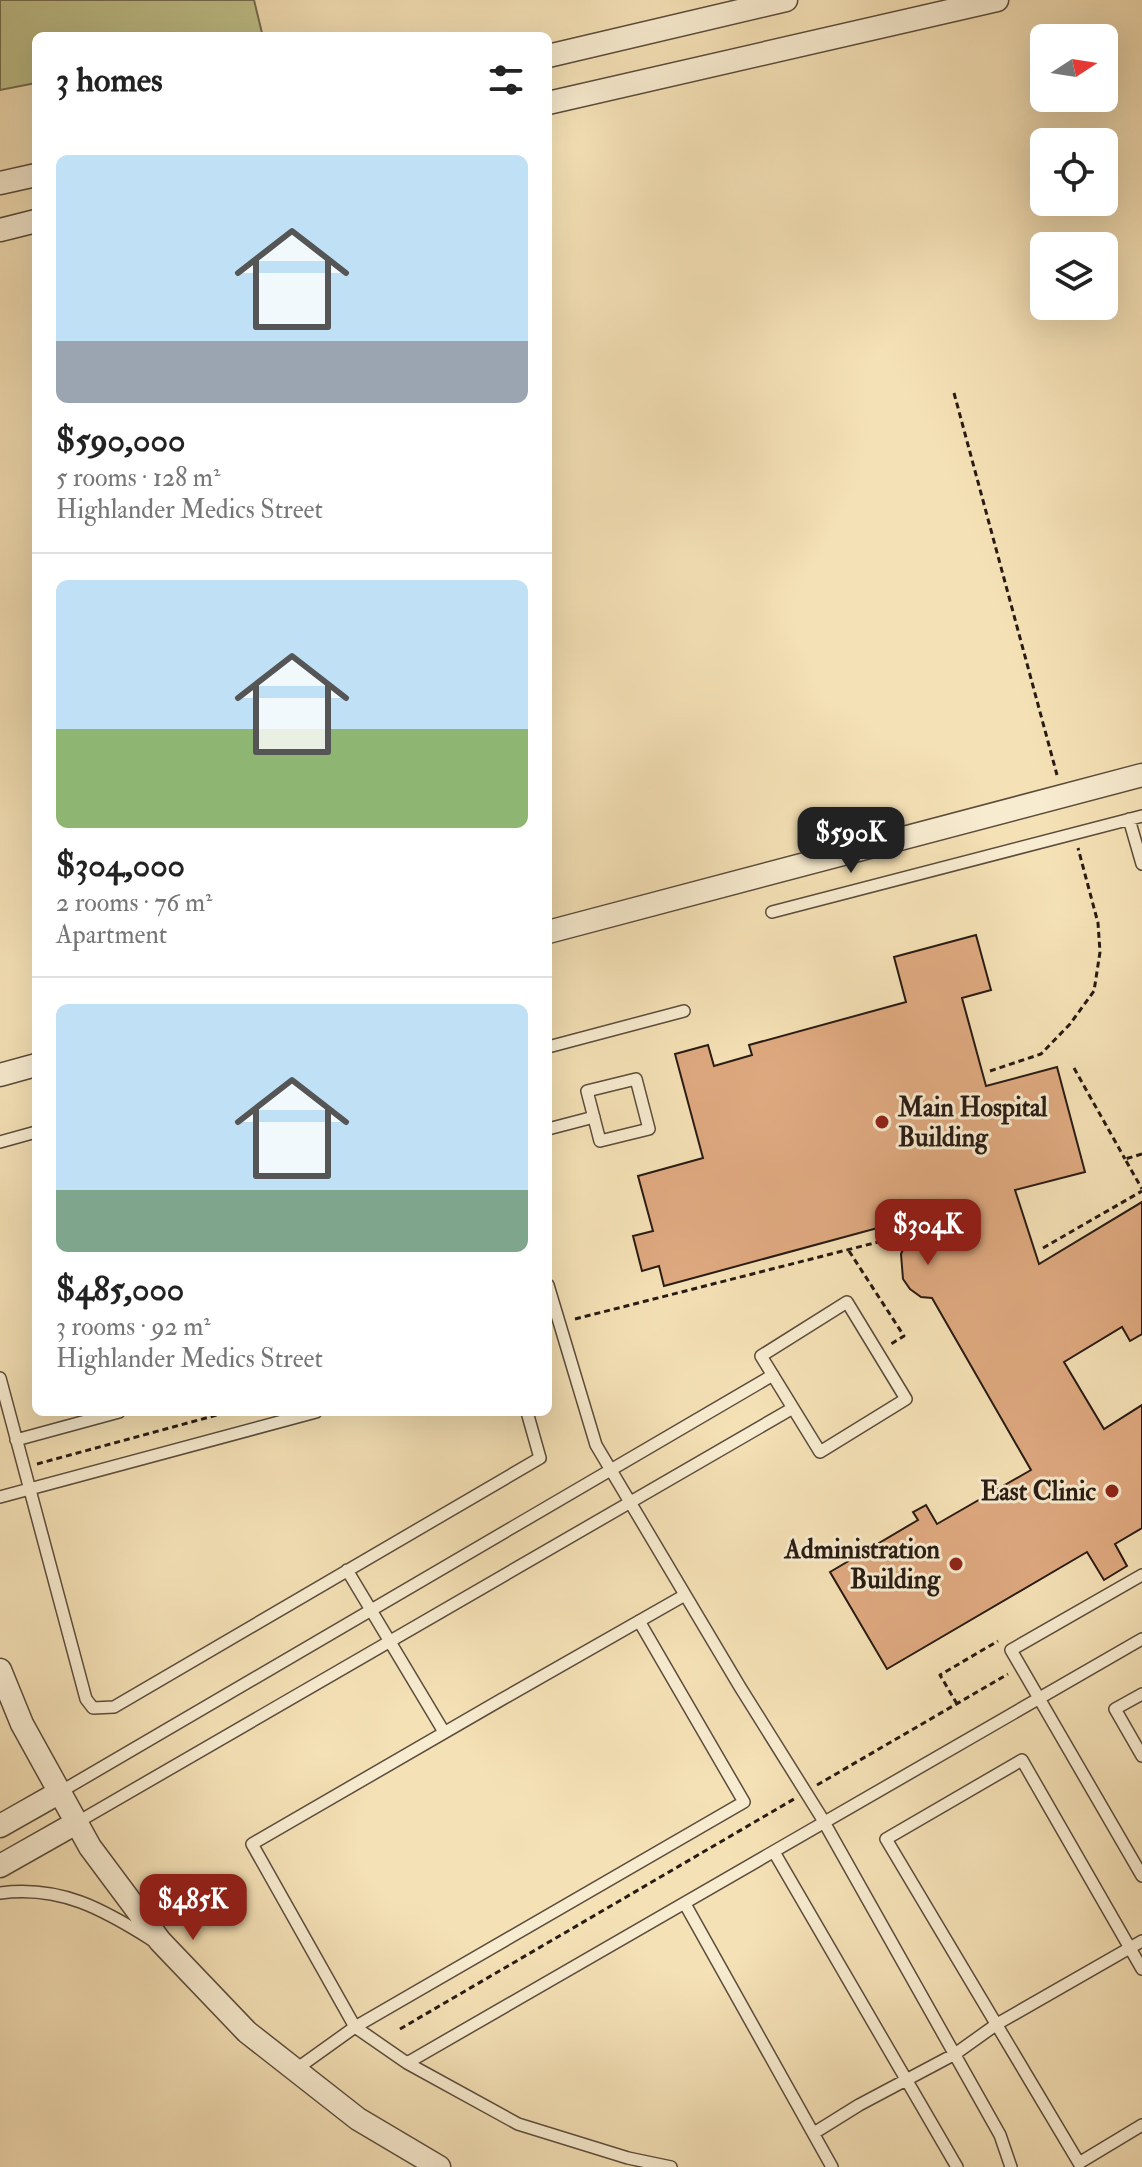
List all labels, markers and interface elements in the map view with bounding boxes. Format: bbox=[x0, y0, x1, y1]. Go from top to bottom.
north arrow bbox=[1030, 24, 1118, 112]
map controls bbox=[1030, 24, 1118, 320]
icon: filters bbox=[484, 58, 528, 102]
text: 3 homes bbox=[56, 59, 163, 102]
button: locate bbox=[1030, 128, 1118, 216]
icon: home bbox=[220, 207, 364, 351]
button: layers bbox=[1030, 232, 1118, 320]
text: $590,000 bbox=[56, 419, 185, 462]
text: 5 rooms · 128 m² bbox=[56, 462, 220, 494]
text: Highlander Medics Street bbox=[56, 494, 323, 526]
icon: home bbox=[220, 632, 364, 776]
pin: $590K bbox=[795, 807, 907, 875]
text: $590K bbox=[816, 817, 886, 849]
text: $304,000 bbox=[56, 844, 185, 887]
text: 2 rooms · 76 m² bbox=[56, 887, 212, 919]
text: Apartment bbox=[56, 919, 167, 951]
icon: home bbox=[220, 1056, 364, 1200]
place label: Main Hospital Building bbox=[897, 1092, 1048, 1155]
marker: Main Hospital Building bbox=[873, 1113, 891, 1131]
pin: $304K bbox=[872, 1199, 984, 1267]
text: $304K bbox=[893, 1209, 963, 1241]
text: $485,000 bbox=[56, 1268, 184, 1311]
text: 3 rooms · 92 m² bbox=[56, 1311, 211, 1343]
text: Highlander Medics Street bbox=[56, 1343, 323, 1375]
place label: East Clinic bbox=[980, 1476, 1097, 1508]
marker: East Clinic bbox=[1103, 1482, 1121, 1500]
place label: Administration Building bbox=[783, 1534, 941, 1597]
marker: Administration Building bbox=[947, 1555, 965, 1573]
pin: $485K bbox=[137, 1874, 249, 1942]
text: $485K bbox=[158, 1884, 228, 1916]

